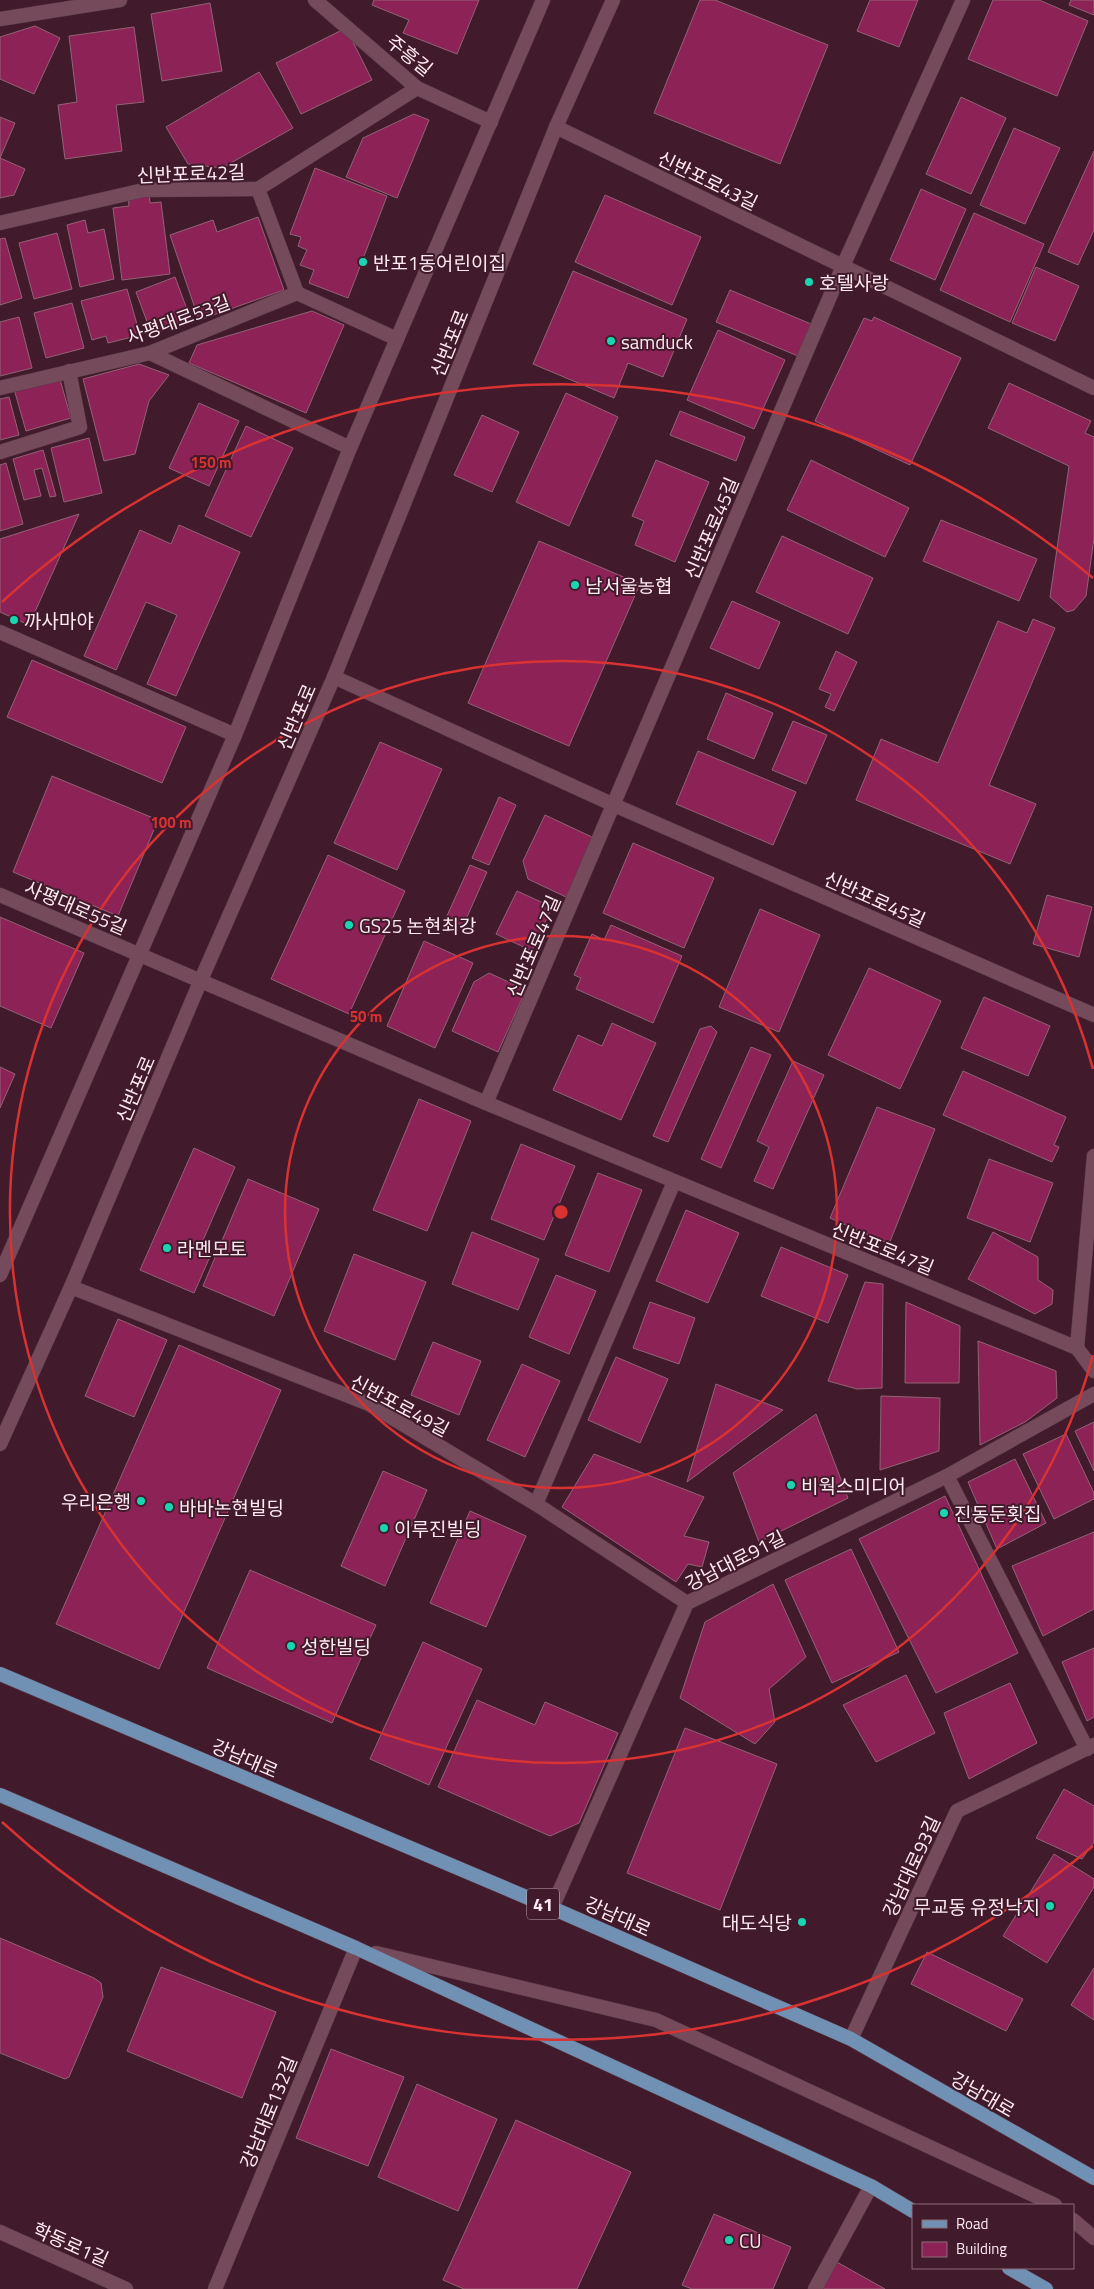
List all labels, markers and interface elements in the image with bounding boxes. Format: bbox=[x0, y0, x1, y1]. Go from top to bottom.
street label: 주흥길 bbox=[380, 27, 440, 83]
street label: 신반포로43길 bbox=[653, 143, 763, 217]
street label: 신반포로42길 bbox=[136, 157, 246, 189]
place label: 반포1동어린이집 bbox=[373, 248, 506, 277]
marker: 반포1동어린이집 bbox=[357, 256, 369, 268]
place label: 호텔사랑 bbox=[819, 268, 889, 297]
marker: 호텔사랑 bbox=[803, 276, 815, 288]
street label: 사평대로53길 bbox=[122, 287, 234, 351]
street label: 신반포로 bbox=[422, 305, 476, 381]
place label: samduck bbox=[621, 327, 693, 356]
marker: samduck bbox=[605, 335, 617, 347]
text: 150 m bbox=[190, 451, 232, 474]
street label: 신반포로45길 bbox=[676, 472, 746, 584]
place label: 남서울농협 bbox=[585, 571, 672, 600]
marker: 남서울농협 bbox=[569, 579, 581, 591]
place label: 까사마야 bbox=[24, 606, 94, 635]
marker: 까사마야 bbox=[8, 614, 20, 626]
street label: 신반포로 bbox=[269, 679, 323, 755]
text: 100 m bbox=[150, 811, 192, 834]
street label: 신반포로45길 bbox=[819, 864, 931, 934]
street label: 사평대로55길 bbox=[20, 872, 132, 942]
street label: 신반포로47길 bbox=[498, 890, 568, 1002]
place label: GS25 논현최강 bbox=[359, 911, 476, 940]
marker: GS25 논현최강 bbox=[343, 919, 355, 931]
text: 50 m bbox=[350, 1005, 382, 1028]
street label: 신반포로 bbox=[108, 1051, 162, 1127]
centre of rings bbox=[552, 1203, 570, 1221]
street label: 신반포로47길 bbox=[827, 1214, 939, 1282]
place label: 라멘모토 bbox=[177, 1234, 247, 1263]
marker: 라멘모토 bbox=[161, 1242, 173, 1254]
street label: 신반포로49길 bbox=[345, 1367, 455, 1443]
place label: 비웍스미디어 bbox=[801, 1471, 906, 1500]
marker: 비웍스미디어 bbox=[785, 1479, 797, 1491]
place label: 우리은행 bbox=[61, 1487, 131, 1516]
place label: 바바논현빌딩 bbox=[179, 1493, 284, 1522]
marker: 우리은행 bbox=[135, 1495, 147, 1507]
place label: 진동둔횟집 bbox=[954, 1499, 1041, 1528]
marker: 바바논현빌딩 bbox=[163, 1501, 175, 1513]
marker: 진동둔횟집 bbox=[938, 1507, 950, 1519]
place label: 이루진빌딩 bbox=[394, 1514, 481, 1543]
marker: 이루진빌딩 bbox=[378, 1522, 390, 1534]
street label: 강남대로91길 bbox=[680, 1522, 790, 1598]
place label: 성한빌딩 bbox=[301, 1632, 371, 1661]
marker: 성한빌딩 bbox=[285, 1640, 297, 1652]
street label: 강남대로 bbox=[207, 1731, 283, 1785]
street label: 강남대로93길 bbox=[875, 1811, 947, 1921]
road number: 41 bbox=[527, 1888, 559, 1920]
street label: 강남대로 bbox=[580, 1889, 656, 1943]
place label: 무교동 유정낙지 bbox=[913, 1892, 1040, 1921]
marker: 무교동 유정낙지 bbox=[1044, 1900, 1056, 1912]
place label: 대도식당 bbox=[722, 1908, 792, 1937]
marker: 대도식당 bbox=[796, 1916, 808, 1928]
street label: 강남대로132길 bbox=[232, 2051, 304, 2173]
street label: 강남대로 bbox=[945, 2064, 1021, 2124]
legend bbox=[912, 2204, 1074, 2269]
text: Road bbox=[956, 2212, 988, 2235]
street label: 학동로1길 bbox=[28, 2214, 114, 2274]
place label: CU bbox=[739, 2226, 762, 2255]
marker: CU bbox=[723, 2234, 735, 2246]
text: Building bbox=[956, 2237, 1007, 2260]

